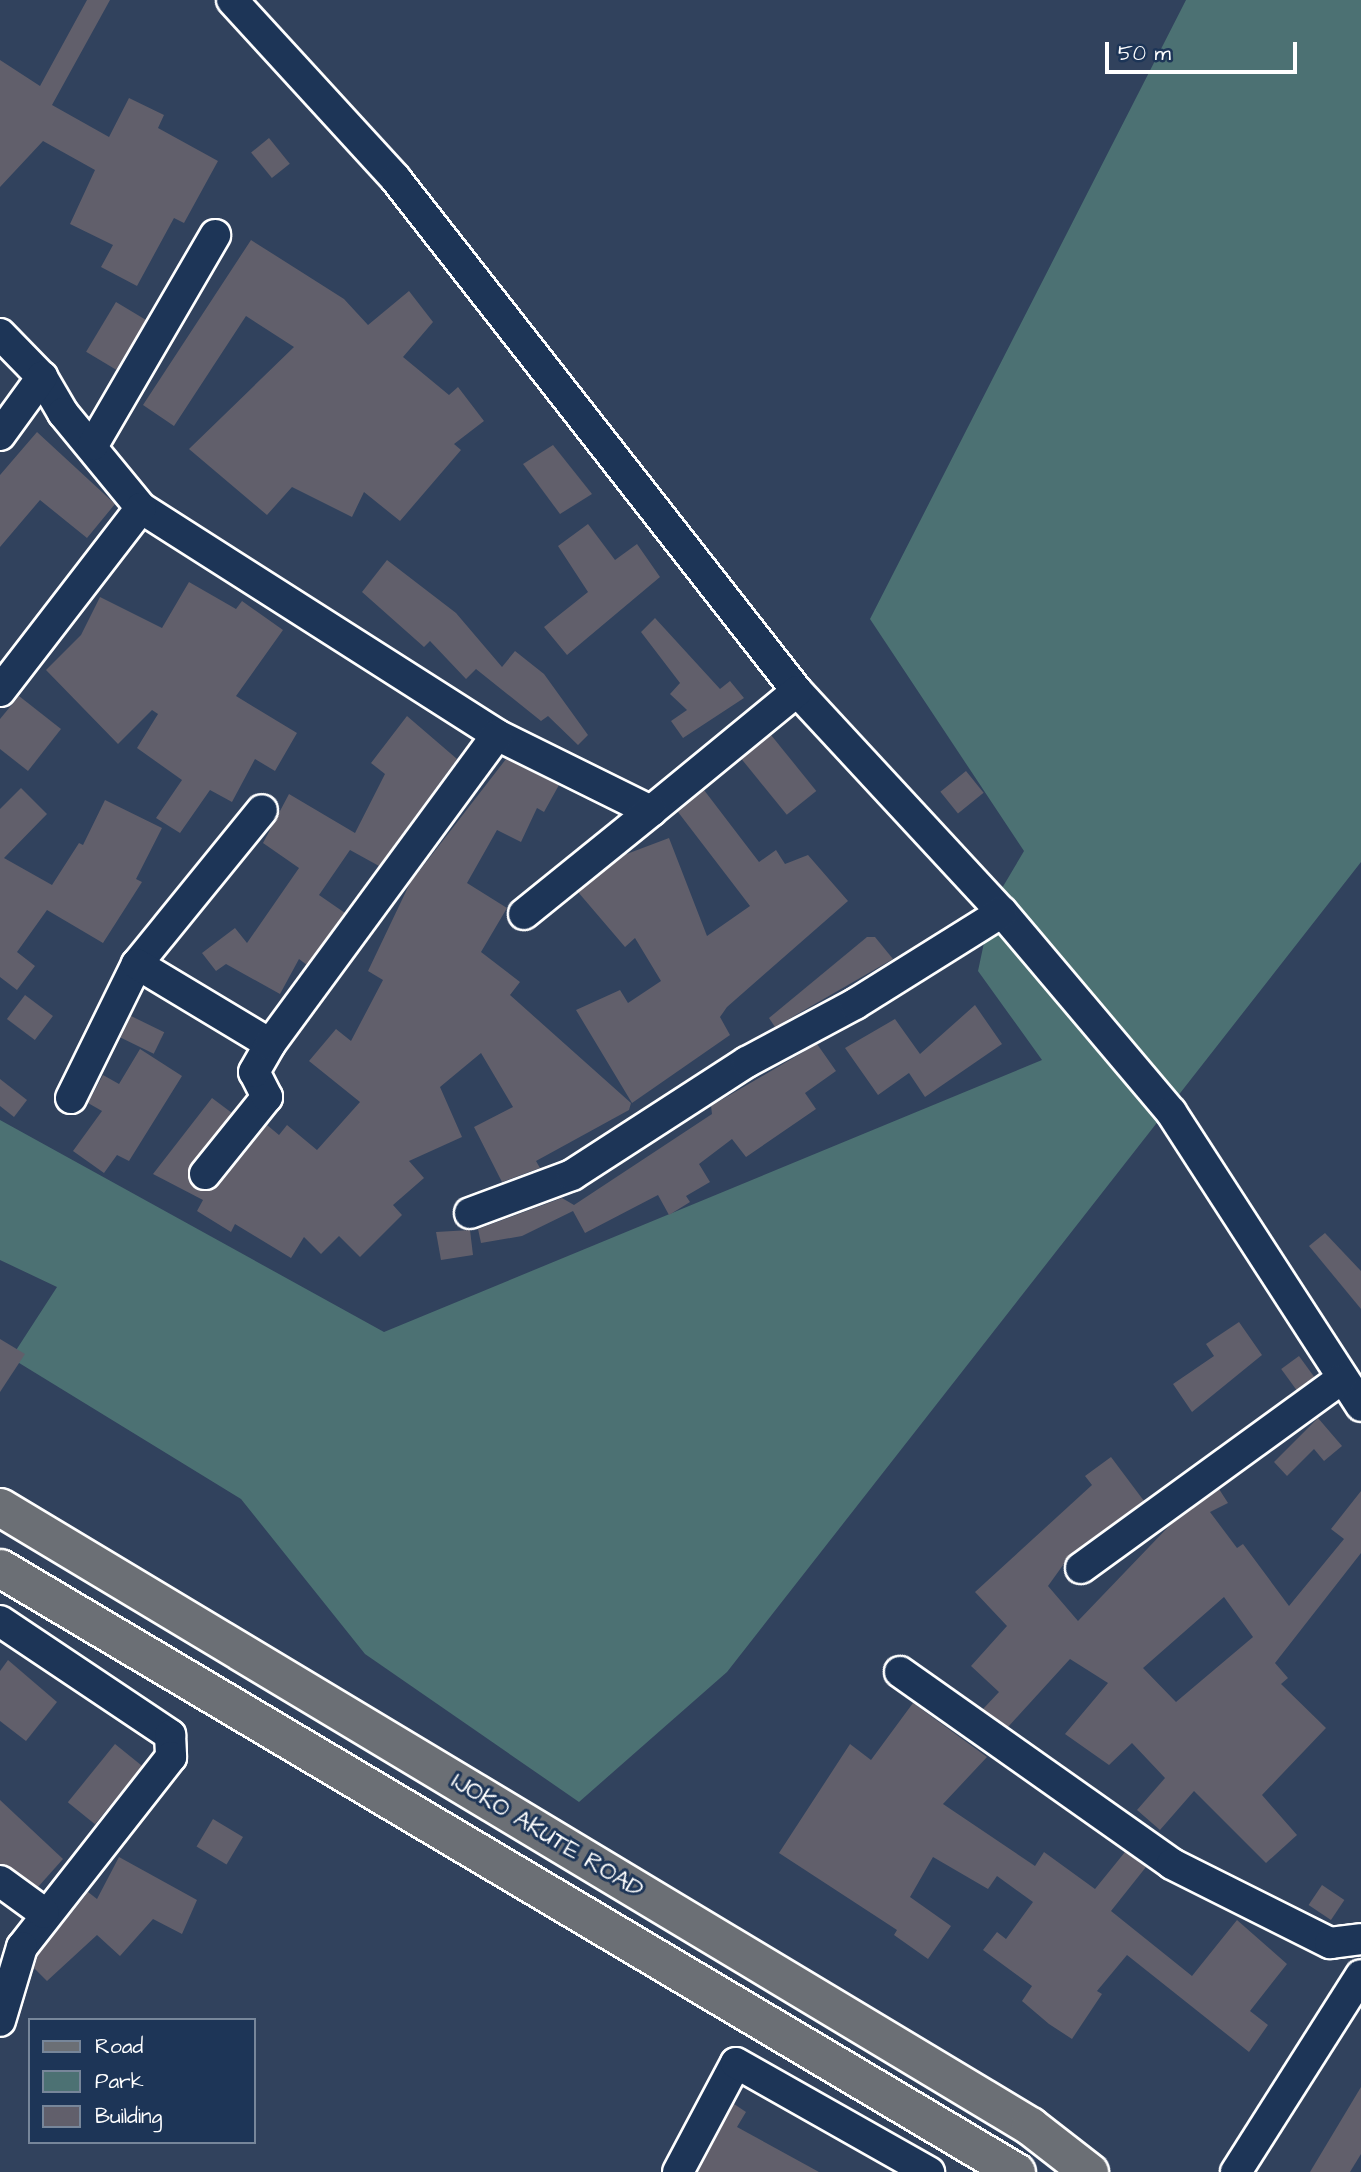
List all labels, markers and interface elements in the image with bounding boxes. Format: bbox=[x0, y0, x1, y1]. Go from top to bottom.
scale bar bbox=[1109, 28, 1302, 72]
text: 50 m bbox=[1118, 39, 1171, 68]
street label: IJOKO AKUTE ROAD bbox=[446, 1767, 648, 1905]
legend bbox=[28, 2018, 256, 2144]
text: Road bbox=[95, 2032, 143, 2061]
text: Park bbox=[95, 2067, 144, 2096]
text: Building bbox=[95, 2102, 162, 2131]

